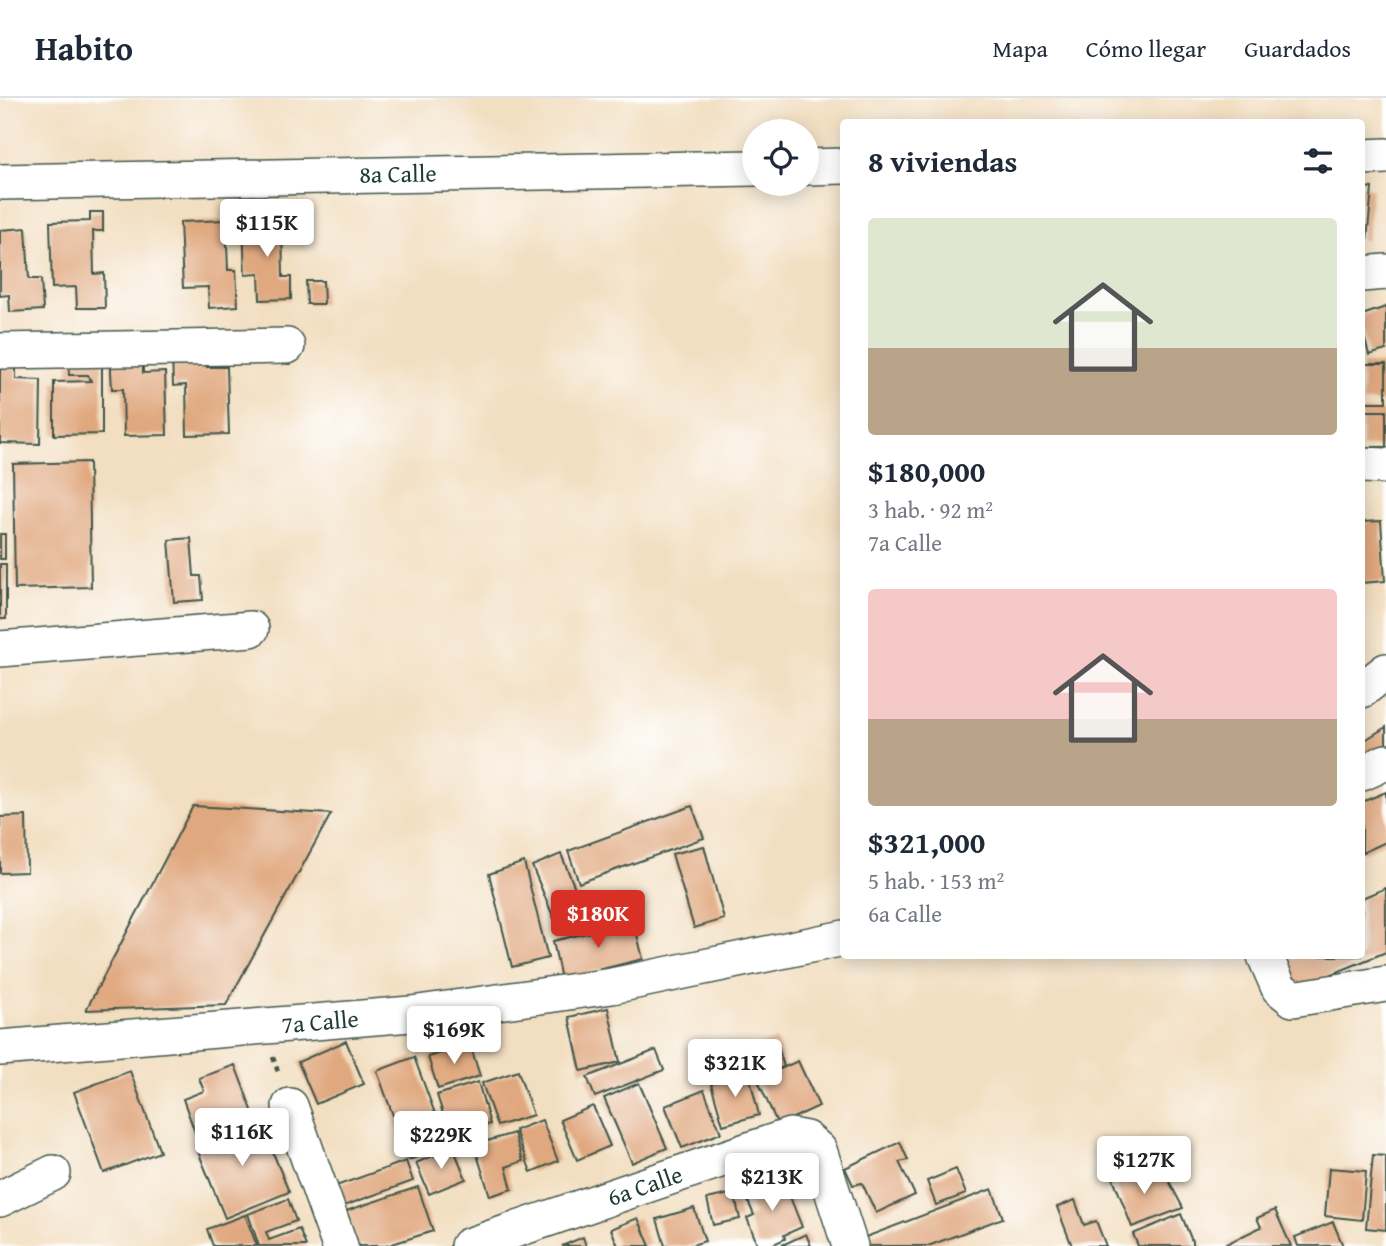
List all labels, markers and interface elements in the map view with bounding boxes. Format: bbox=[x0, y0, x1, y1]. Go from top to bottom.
text: Habito bbox=[35, 24, 133, 72]
text: Mapa bbox=[992, 31, 1048, 66]
text: Cómo llegar bbox=[1086, 31, 1206, 66]
text: Guardados bbox=[1244, 31, 1351, 66]
map controls bbox=[742, 119, 819, 196]
button: locate bbox=[742, 119, 819, 196]
text: 8 viviendas bbox=[868, 139, 1017, 183]
icon: filters bbox=[1299, 142, 1337, 180]
street label: 8a Calle bbox=[359, 155, 437, 192]
pin: $115K bbox=[218, 200, 316, 259]
text: $115K bbox=[236, 205, 298, 238]
icon: home bbox=[1040, 264, 1166, 390]
text: $180,000 bbox=[868, 449, 985, 493]
text: 3 hab. · 92 m² bbox=[868, 493, 993, 526]
text: 7a Calle bbox=[868, 526, 942, 559]
icon: home bbox=[1040, 635, 1166, 761]
text: $321,000 bbox=[868, 820, 985, 864]
text: 5 hab. · 153 m² bbox=[868, 864, 1004, 897]
pin: $180K bbox=[549, 890, 647, 950]
text: $180K bbox=[567, 896, 629, 929]
text: 6a Calle bbox=[868, 897, 942, 930]
street label: 7a Calle bbox=[280, 1001, 360, 1042]
pin: $169K bbox=[405, 1006, 503, 1066]
text: $169K bbox=[423, 1012, 485, 1045]
pin: $321K bbox=[686, 1040, 784, 1099]
text: $321K bbox=[704, 1045, 766, 1078]
pin: $116K bbox=[193, 1108, 291, 1168]
pin: $229K bbox=[392, 1112, 490, 1171]
text: $116K bbox=[211, 1114, 273, 1147]
text: $229K bbox=[410, 1117, 472, 1150]
pin: $127K bbox=[1095, 1136, 1193, 1196]
text: $127K bbox=[1113, 1142, 1175, 1175]
pin: $213K bbox=[723, 1154, 821, 1213]
street label: 6a Calle bbox=[603, 1156, 687, 1215]
text: $213K bbox=[741, 1159, 803, 1192]

